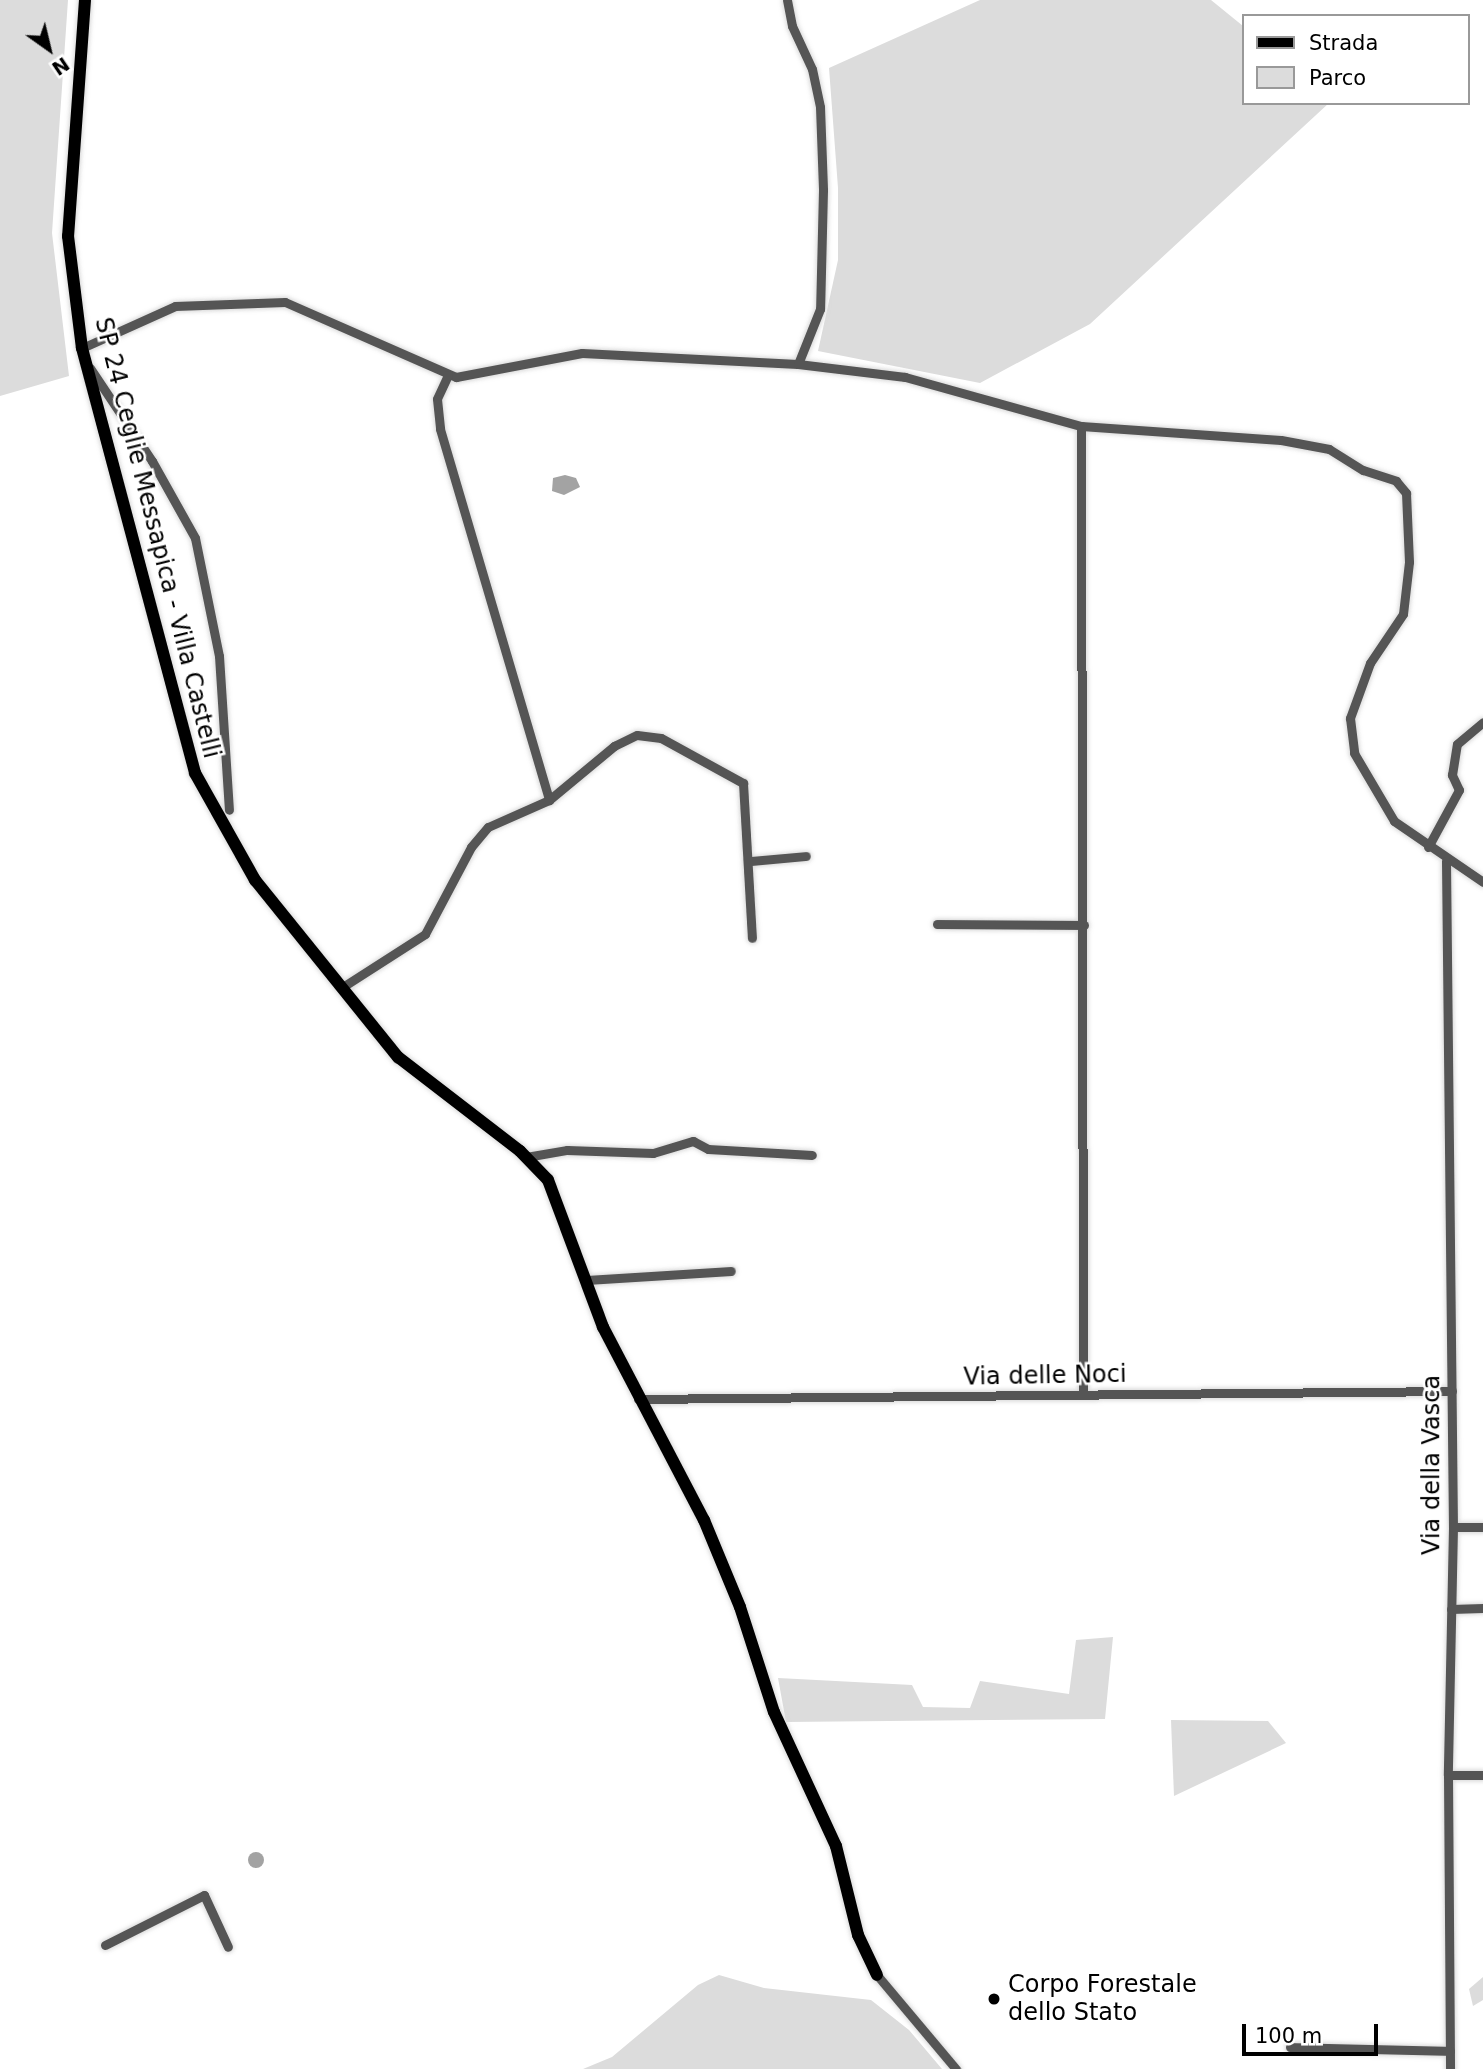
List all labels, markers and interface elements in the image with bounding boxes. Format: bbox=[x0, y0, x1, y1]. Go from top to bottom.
north arrow bbox=[14, 14, 84, 84]
legend bbox=[1242, 14, 1469, 105]
text: Strada bbox=[1309, 31, 1378, 55]
text: N bbox=[48, 53, 73, 80]
text: Parco bbox=[1309, 66, 1366, 90]
street label: SP 24 Ceglie Messapica - Villa Castelli bbox=[88, 315, 226, 761]
street label: Via delle Noci bbox=[963, 1360, 1127, 1392]
street label: Via della Vasca bbox=[1418, 1375, 1446, 1555]
place label: Corpo Forestale dello Stato bbox=[1008, 1971, 1197, 2027]
marker: Corpo Forestale dello Stato bbox=[986, 1991, 1002, 2007]
scale bar bbox=[1245, 2010, 1382, 2054]
text: 100 m bbox=[1255, 2024, 1322, 2048]

